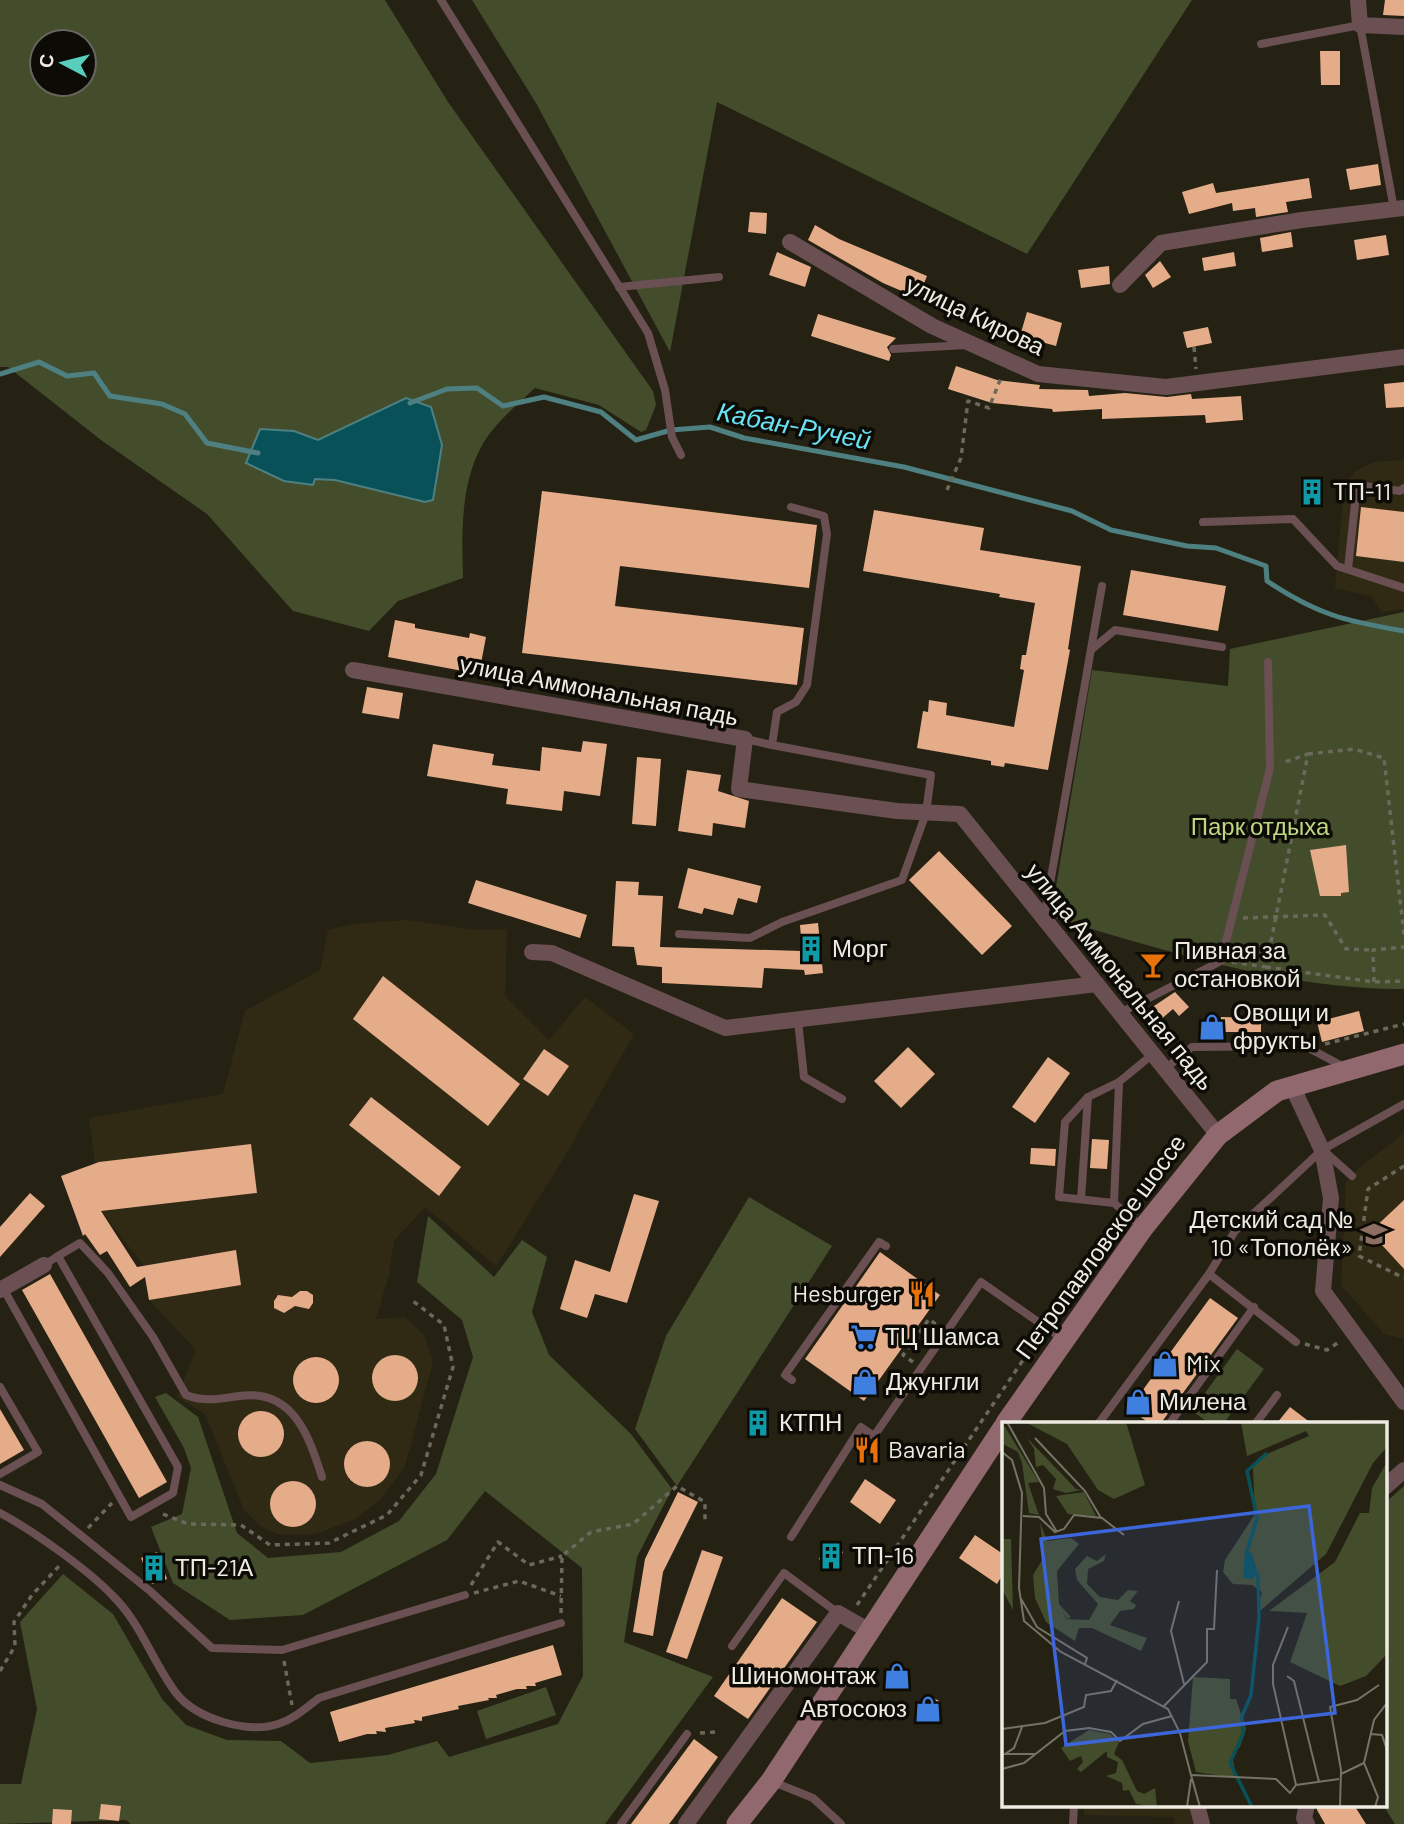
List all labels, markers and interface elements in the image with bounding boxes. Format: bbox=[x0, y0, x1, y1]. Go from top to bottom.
north arrow bbox=[28, 28, 98, 98]
text: С bbox=[33, 52, 58, 69]
street label: улица Кирова bbox=[902, 269, 1050, 361]
water label: Кабан-Ручей bbox=[715, 394, 874, 455]
place label: ТП-11 bbox=[1333, 476, 1391, 505]
building icon: ТП-11 bbox=[1297, 477, 1327, 507]
street label: улица Аммональная падь bbox=[457, 648, 741, 731]
park label: Парк отдыха bbox=[1191, 811, 1330, 840]
street label: улица Аммональная падь bbox=[1021, 857, 1222, 1095]
place label: Морг bbox=[832, 933, 888, 962]
building icon: Морг bbox=[796, 934, 826, 964]
place label: Пивная за остановкой bbox=[1174, 935, 1300, 992]
bar icon: Пивная за остановкой bbox=[1138, 950, 1168, 980]
place label: Овощи и фрукты bbox=[1233, 997, 1329, 1054]
shop icon: Овощи и фрукты bbox=[1197, 1012, 1227, 1042]
street label: Петропавловское шоссе bbox=[1009, 1128, 1191, 1364]
place label: Детский сад № 10 «Тополёк» bbox=[1189, 1204, 1353, 1261]
school or university icon: Детский сад № 10 «Тополёк» bbox=[1359, 1219, 1389, 1249]
place label: Hesburger bbox=[792, 1278, 901, 1307]
restaurant icon: Hesburger bbox=[907, 1279, 937, 1309]
place label: ТЦ Шамса bbox=[885, 1321, 1000, 1350]
supermarket icon: ТЦ Шамса bbox=[849, 1322, 879, 1352]
place label: Mix bbox=[1186, 1348, 1221, 1377]
shop icon: Mix bbox=[1150, 1349, 1180, 1379]
place label: Джунгли bbox=[886, 1366, 979, 1395]
shop icon: Джунгли bbox=[850, 1367, 880, 1397]
place label: Милена bbox=[1159, 1386, 1247, 1415]
shop icon: Милена bbox=[1123, 1387, 1153, 1417]
place label: КТПН bbox=[779, 1407, 842, 1436]
building icon: КТПН bbox=[743, 1408, 773, 1438]
inset map bbox=[1002, 1422, 1386, 1806]
place label: Bavaria bbox=[888, 1434, 966, 1463]
restaurant icon: Bavaria bbox=[852, 1435, 882, 1465]
place label: ТП-16 bbox=[852, 1540, 914, 1569]
building icon: ТП-16 bbox=[816, 1541, 846, 1571]
place label: ТП-21А bbox=[175, 1552, 253, 1581]
building icon: ТП-21А bbox=[139, 1553, 169, 1583]
place label: Шиномонтаж bbox=[731, 1660, 876, 1689]
shop icon: Шиномонтаж bbox=[882, 1661, 912, 1691]
place label: Автосоюз bbox=[800, 1693, 907, 1722]
shop icon: Автосоюз bbox=[913, 1694, 943, 1724]

